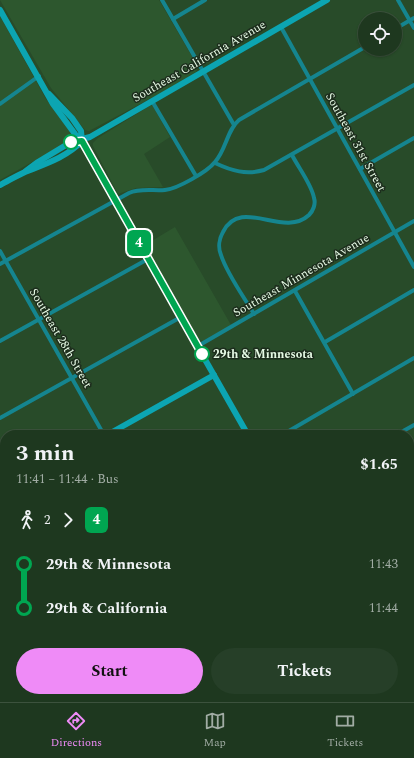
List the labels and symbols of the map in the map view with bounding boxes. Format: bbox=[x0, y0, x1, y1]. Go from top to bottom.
street label: Southeast California Avenue bbox=[129, 15, 270, 108]
street label: Southeast 31st Street bbox=[320, 89, 391, 195]
unlabelled marker bbox=[63, 134, 79, 150]
street label: Southeast Minnesota Avenue bbox=[230, 228, 373, 322]
line badge: 4 bbox=[126, 230, 152, 256]
street label: Southeast 28th Street bbox=[24, 285, 97, 392]
place label: 29th & Minnesota bbox=[213, 345, 314, 364]
marker: 29th & Minnesota bbox=[194, 346, 210, 362]

